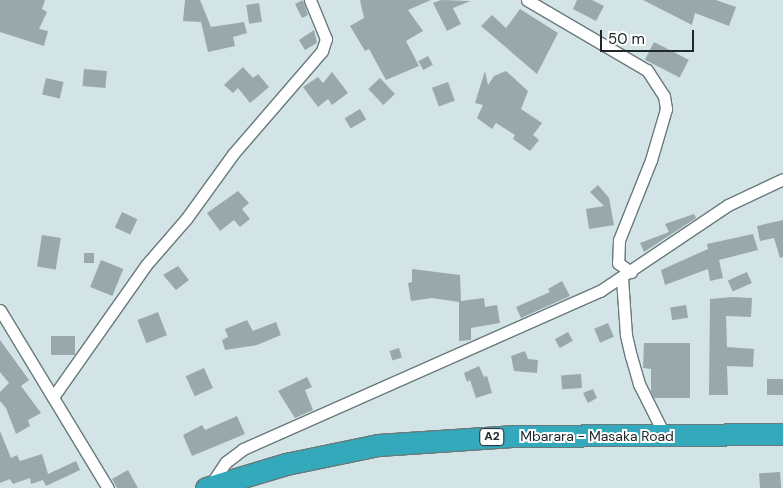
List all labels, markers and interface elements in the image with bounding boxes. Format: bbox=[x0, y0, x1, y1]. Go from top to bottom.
scale bar bbox=[603, 20, 697, 52]
text: 50 m bbox=[608, 29, 645, 49]
road number: A2 bbox=[478, 428, 506, 447]
street label: Mbarara - Masaka Road bbox=[520, 428, 674, 444]

